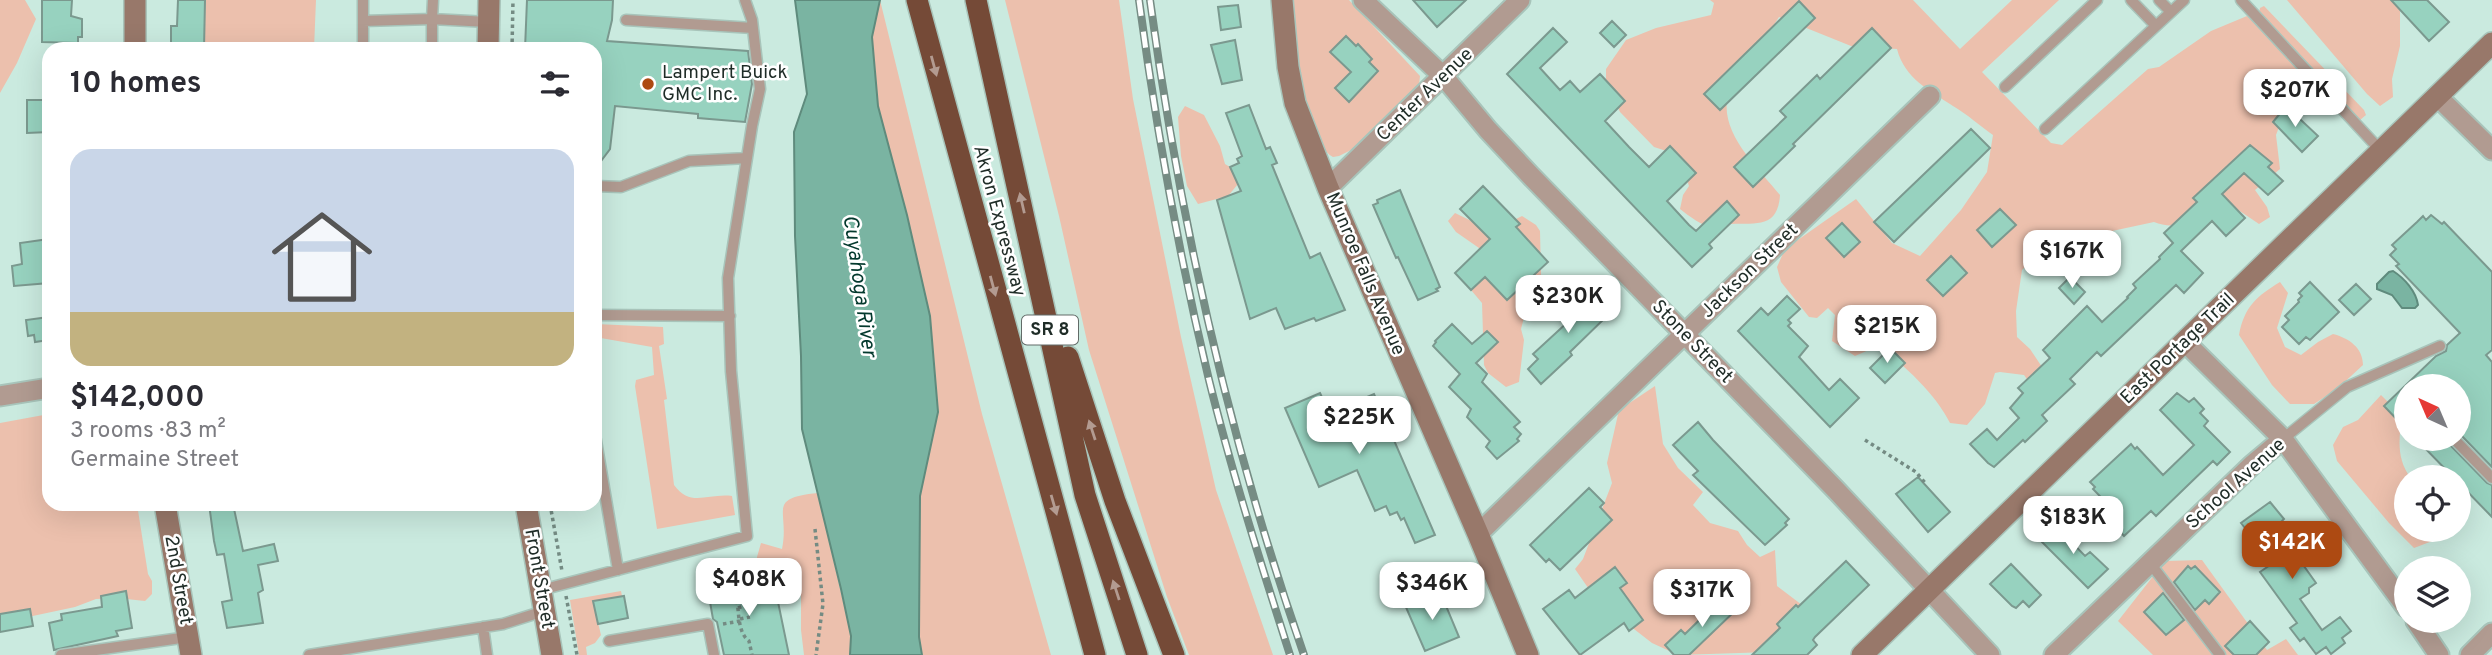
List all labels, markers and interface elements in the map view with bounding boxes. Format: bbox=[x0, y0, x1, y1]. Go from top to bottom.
street label: Center Avenue bbox=[1372, 43, 1478, 147]
one-way arrow bbox=[929, 55, 940, 77]
place label: Lampert Buick GMC Inc. bbox=[662, 61, 788, 107]
icon: filters bbox=[536, 65, 574, 103]
text: 10 homes bbox=[70, 66, 201, 103]
pin: $207K bbox=[2246, 69, 2344, 129]
marker: Lampert Buick GMC Inc. bbox=[640, 76, 656, 92]
text: $207K bbox=[2259, 77, 2331, 106]
street label: Akron Expressway bbox=[967, 143, 1031, 299]
street label: Munroe Falls Avenue bbox=[1320, 189, 1410, 359]
one-way arrow bbox=[1016, 192, 1027, 214]
icon: home bbox=[259, 194, 385, 320]
water label: Cuyahoga River bbox=[836, 213, 883, 361]
street label: Jackson Street bbox=[1696, 218, 1804, 324]
pin: $167K bbox=[2023, 230, 2121, 290]
text: $167K bbox=[2039, 238, 2105, 267]
one-way arrow bbox=[988, 275, 999, 297]
pin: $230K bbox=[1519, 276, 1617, 335]
text: $230K bbox=[1532, 283, 1604, 312]
street label: East Portage Trail bbox=[2116, 288, 2240, 410]
street label: Stone Street bbox=[1646, 295, 1738, 389]
pin: $215K bbox=[1838, 306, 1936, 365]
text: $215K bbox=[1853, 313, 1921, 342]
road number: SR 8 bbox=[1022, 316, 1078, 344]
north arrow bbox=[2394, 374, 2471, 452]
map controls bbox=[2394, 374, 2471, 633]
text: $142,000 bbox=[70, 380, 205, 417]
pin: $225K bbox=[1310, 396, 1408, 456]
text: $225K bbox=[1323, 404, 1395, 433]
text: 3 rooms · 83 m² bbox=[70, 417, 226, 446]
one-way arrow bbox=[1086, 419, 1096, 440]
street label: School Avenue bbox=[2181, 433, 2291, 535]
text: Germaine Street bbox=[70, 446, 239, 475]
button: locate bbox=[2394, 465, 2471, 542]
one-way arrow bbox=[1049, 495, 1059, 516]
pin: $183K bbox=[2024, 496, 2122, 556]
text: $183K bbox=[2039, 504, 2107, 533]
pin: $142K bbox=[2243, 522, 2341, 581]
street label: Front Street bbox=[518, 527, 560, 631]
text: $142K bbox=[2258, 529, 2326, 558]
street label: 2nd Street bbox=[158, 534, 198, 626]
button: layers bbox=[2394, 556, 2471, 633]
pin: $408K bbox=[700, 558, 798, 618]
pin: $346K bbox=[1383, 562, 1481, 622]
text: $408K bbox=[712, 566, 786, 595]
text: $346K bbox=[1396, 570, 1468, 599]
pin: $317K bbox=[1653, 570, 1751, 629]
text: $317K bbox=[1669, 577, 1735, 606]
one-way arrow bbox=[1110, 579, 1121, 600]

